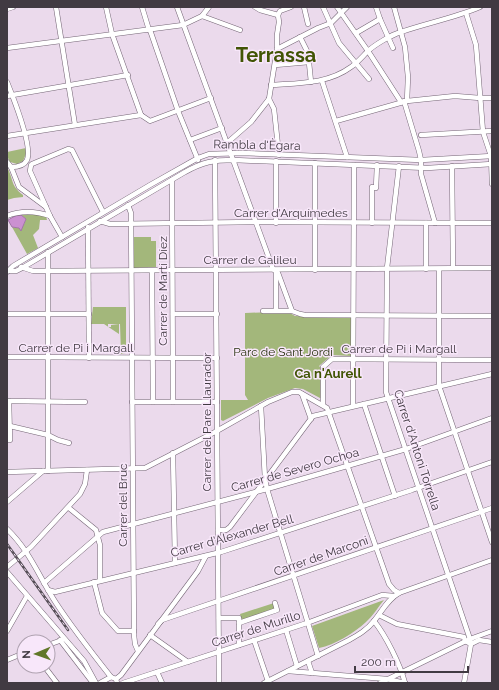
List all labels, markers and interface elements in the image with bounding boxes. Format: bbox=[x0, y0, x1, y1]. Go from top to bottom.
district label: Terrassa bbox=[236, 43, 316, 67]
street label: Rambla d'Ègara bbox=[213, 137, 301, 153]
street label: Carrer d'Arquímedes bbox=[234, 206, 348, 220]
street label: Carrer de Martí Díez bbox=[156, 236, 170, 346]
street label: Carrer de Galileu bbox=[203, 253, 297, 267]
street label: Carrer de Pi i Margall bbox=[19, 341, 134, 355]
street label: Carrer de Pi i Margall bbox=[342, 342, 457, 356]
park label: Parc de Sant Jordi bbox=[233, 345, 333, 359]
street label: Carrer del Pare Llaurador bbox=[200, 352, 214, 492]
district label: Ca n'Aurell bbox=[294, 366, 362, 381]
street label: Carrer d'Antoni Torrella bbox=[391, 388, 443, 512]
street label: Carrer de Severo Ochoa bbox=[229, 445, 361, 495]
street label: Carrer del Bruc bbox=[116, 463, 130, 547]
street label: Carrer d'Alexander Bell bbox=[169, 512, 296, 560]
street label: Carrer de Marconi bbox=[272, 533, 370, 579]
street label: Carrer de Murillo bbox=[210, 608, 302, 650]
north arrow bbox=[16, 634, 56, 674]
scale bar bbox=[355, 648, 468, 674]
text: N bbox=[20, 650, 33, 659]
text: 200 m bbox=[361, 655, 396, 669]

